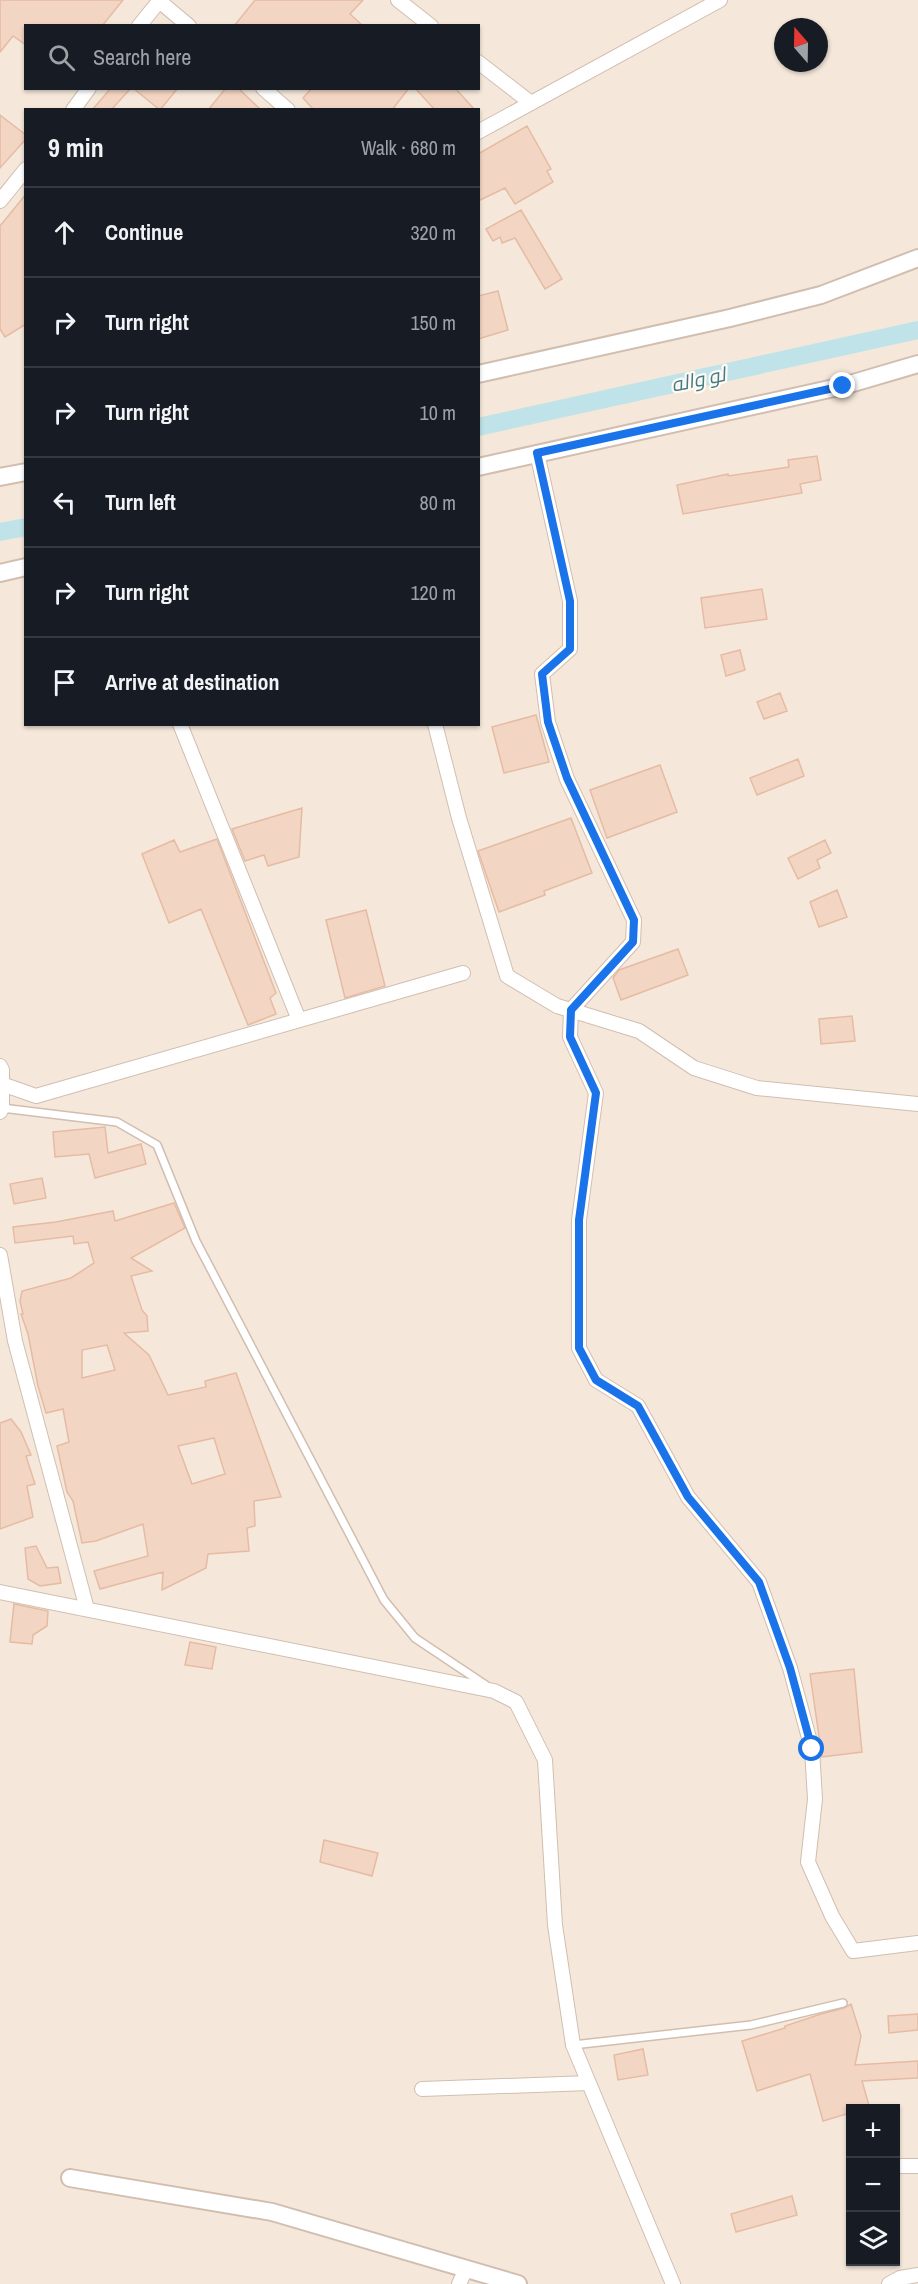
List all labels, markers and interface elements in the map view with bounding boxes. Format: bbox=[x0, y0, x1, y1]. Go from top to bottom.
north arrow bbox=[774, 18, 828, 72]
search box bbox=[24, 24, 480, 90]
icon: search bbox=[45, 41, 78, 74]
text: Search here bbox=[93, 42, 191, 72]
text: 9 min bbox=[48, 130, 104, 165]
text: Walk · 680 m bbox=[361, 134, 456, 161]
icon: ahead bbox=[48, 216, 81, 249]
text: Continue bbox=[105, 217, 183, 247]
text: 320 m bbox=[410, 219, 456, 246]
icon: right bbox=[48, 306, 81, 339]
text: Turn right bbox=[105, 307, 189, 337]
text: 150 m bbox=[410, 309, 456, 336]
water label: لو واله bbox=[668, 360, 730, 398]
route end bbox=[829, 372, 855, 398]
icon: right bbox=[48, 396, 81, 429]
text: Turn right bbox=[105, 397, 189, 427]
text: 10 m bbox=[420, 399, 456, 426]
icon: left bbox=[48, 486, 81, 519]
text: Turn left bbox=[105, 487, 176, 517]
text: 80 m bbox=[420, 489, 456, 516]
icon: right bbox=[48, 576, 81, 609]
text: Turn right bbox=[105, 577, 189, 607]
text: 120 m bbox=[410, 579, 456, 606]
icon: arrive bbox=[48, 666, 81, 699]
text: Arrive at destination bbox=[105, 667, 279, 697]
route start bbox=[798, 1735, 824, 1761]
map controls bbox=[846, 2104, 900, 2266]
button: + bbox=[846, 2104, 900, 2158]
button: − bbox=[846, 2158, 900, 2212]
button: layers bbox=[846, 2212, 900, 2266]

